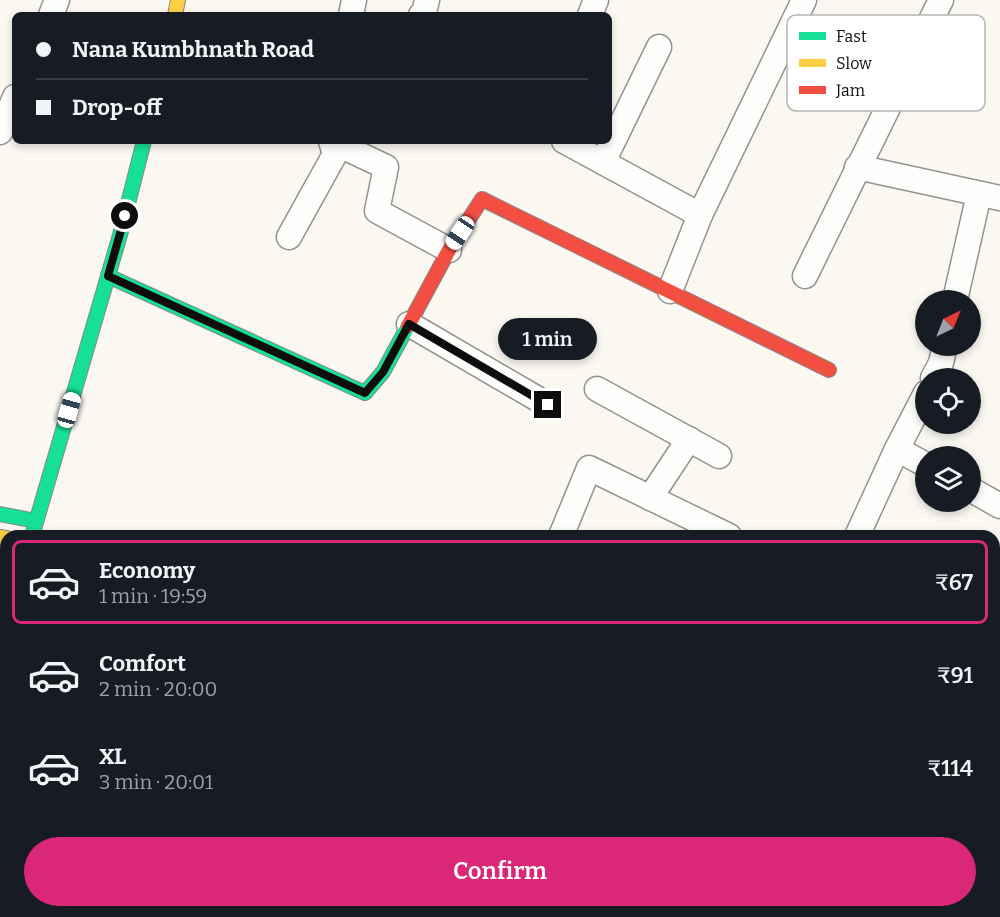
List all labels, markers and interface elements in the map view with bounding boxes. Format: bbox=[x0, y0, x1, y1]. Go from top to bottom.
legend bbox=[787, 15, 985, 111]
text: Fast bbox=[836, 27, 867, 46]
text: Nana Kumbhnath Road bbox=[72, 36, 314, 63]
text: Slow bbox=[836, 54, 872, 73]
text: Jam bbox=[835, 81, 865, 100]
text: Drop-off bbox=[72, 94, 162, 121]
route start bbox=[111, 202, 138, 229]
car bbox=[442, 213, 478, 253]
north arrow bbox=[915, 290, 981, 356]
map controls bbox=[915, 290, 981, 512]
callout: 1 min bbox=[498, 318, 598, 360]
text: 1 min bbox=[522, 327, 573, 351]
button: locate bbox=[915, 368, 981, 434]
car bbox=[55, 390, 83, 430]
route end bbox=[534, 391, 561, 418]
button: layers bbox=[915, 446, 981, 512]
icon: car bbox=[27, 555, 81, 609]
text: Economy bbox=[99, 557, 195, 584]
text: ₹67 bbox=[935, 569, 973, 596]
text: 1 min · 19:59 bbox=[99, 584, 207, 608]
icon: car bbox=[27, 648, 81, 702]
text: Comfort bbox=[99, 650, 186, 677]
text: ₹91 bbox=[937, 662, 973, 689]
text: 2 min · 20:00 bbox=[99, 677, 217, 701]
icon: car bbox=[27, 741, 81, 795]
text: XL bbox=[99, 743, 126, 770]
text: ₹114 bbox=[927, 755, 973, 782]
text: 3 min · 20:01 bbox=[99, 770, 213, 794]
button: Confirm bbox=[24, 837, 976, 906]

